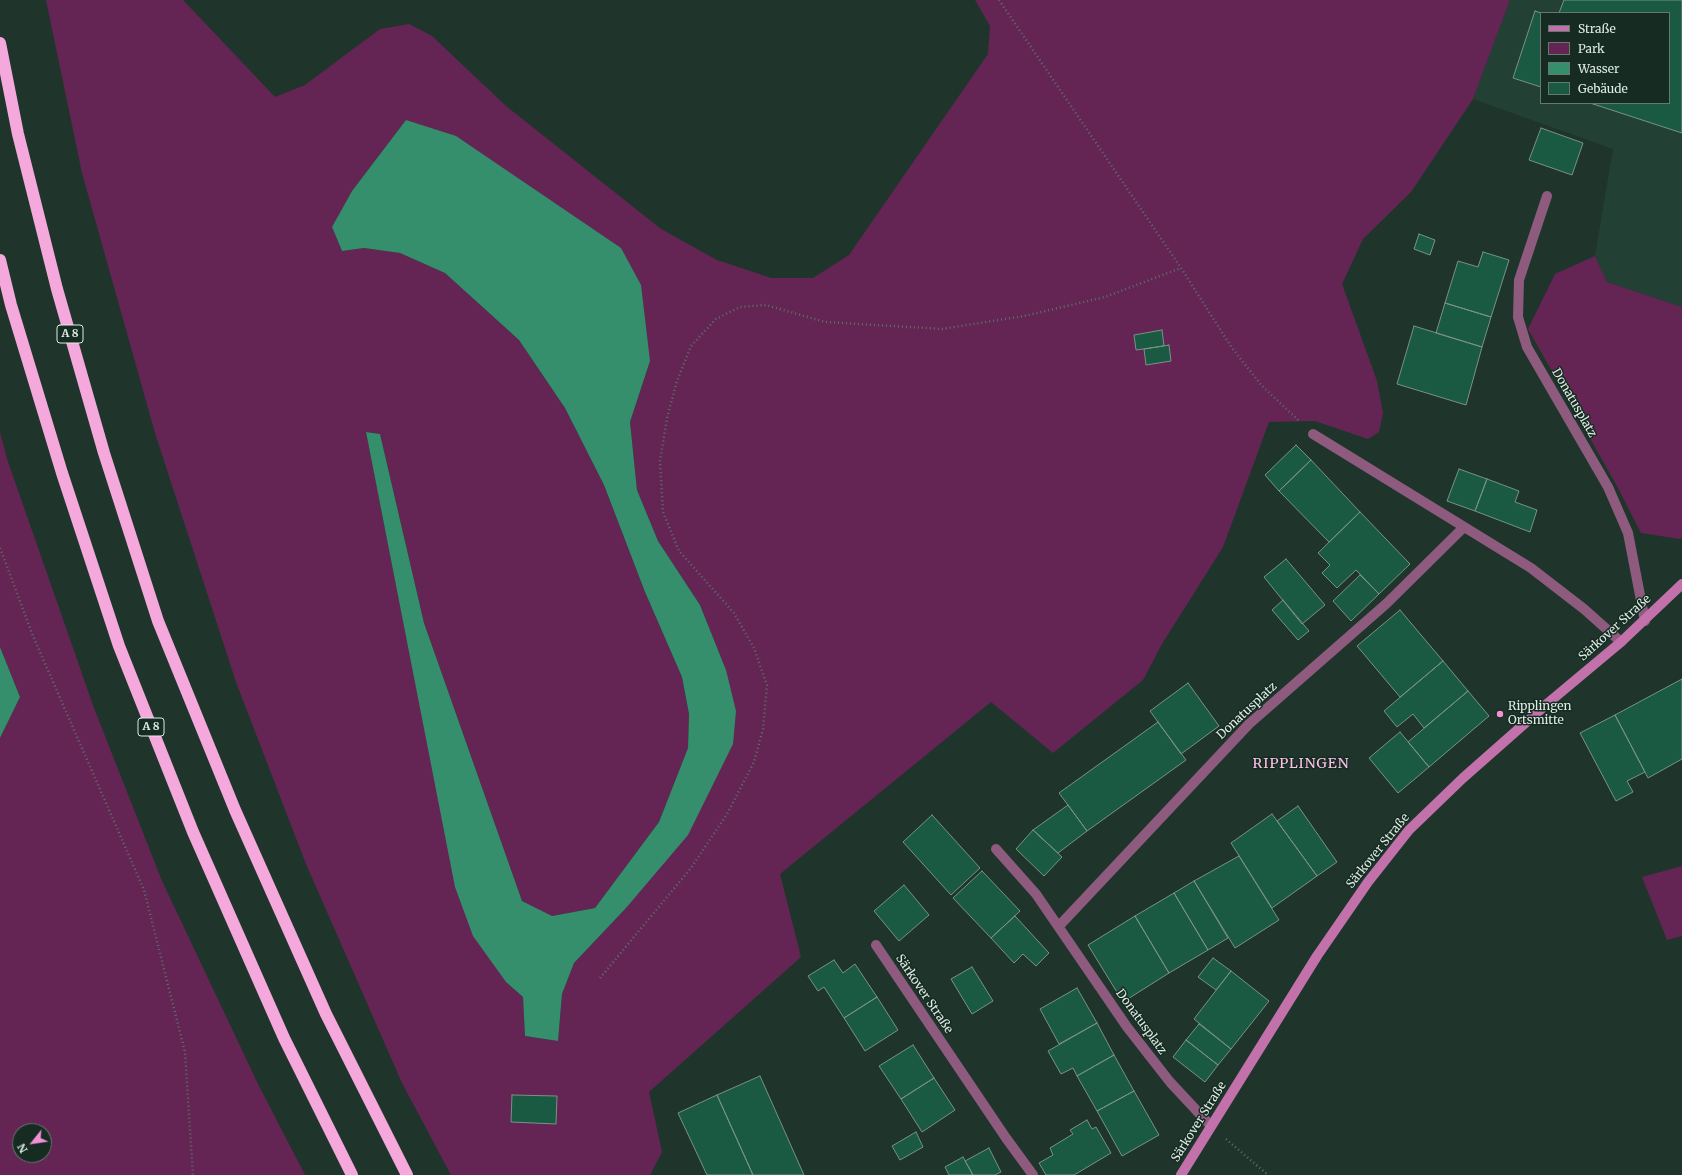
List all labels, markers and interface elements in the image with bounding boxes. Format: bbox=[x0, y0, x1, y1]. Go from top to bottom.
legend bbox=[1540, 12, 1670, 104]
text: Straße bbox=[1578, 21, 1616, 36]
text: Park bbox=[1578, 41, 1605, 56]
text: Wasser bbox=[1578, 61, 1619, 76]
text: Gebäude bbox=[1578, 81, 1628, 96]
road number: A 8 bbox=[57, 325, 83, 343]
street label: Donatusplatz bbox=[1548, 366, 1600, 440]
street label: Särkover Straße bbox=[1576, 592, 1654, 664]
street label: Donatusplatz bbox=[1214, 679, 1280, 743]
place label: Ripplingen Ortsmitte bbox=[1508, 700, 1572, 728]
marker: Ripplingen Ortsmitte bbox=[1495, 709, 1505, 719]
road number: A 8 bbox=[138, 718, 164, 736]
district label: RIPPLINGEN bbox=[1253, 756, 1349, 772]
street label: Särkover Straße bbox=[1343, 811, 1413, 891]
street label: Särkover Straße bbox=[892, 952, 956, 1036]
street label: Donatusplatz bbox=[1113, 987, 1169, 1057]
street label: Särkover Straße bbox=[1168, 1079, 1230, 1165]
north arrow bbox=[12, 1123, 52, 1163]
text: N bbox=[14, 1141, 31, 1156]

